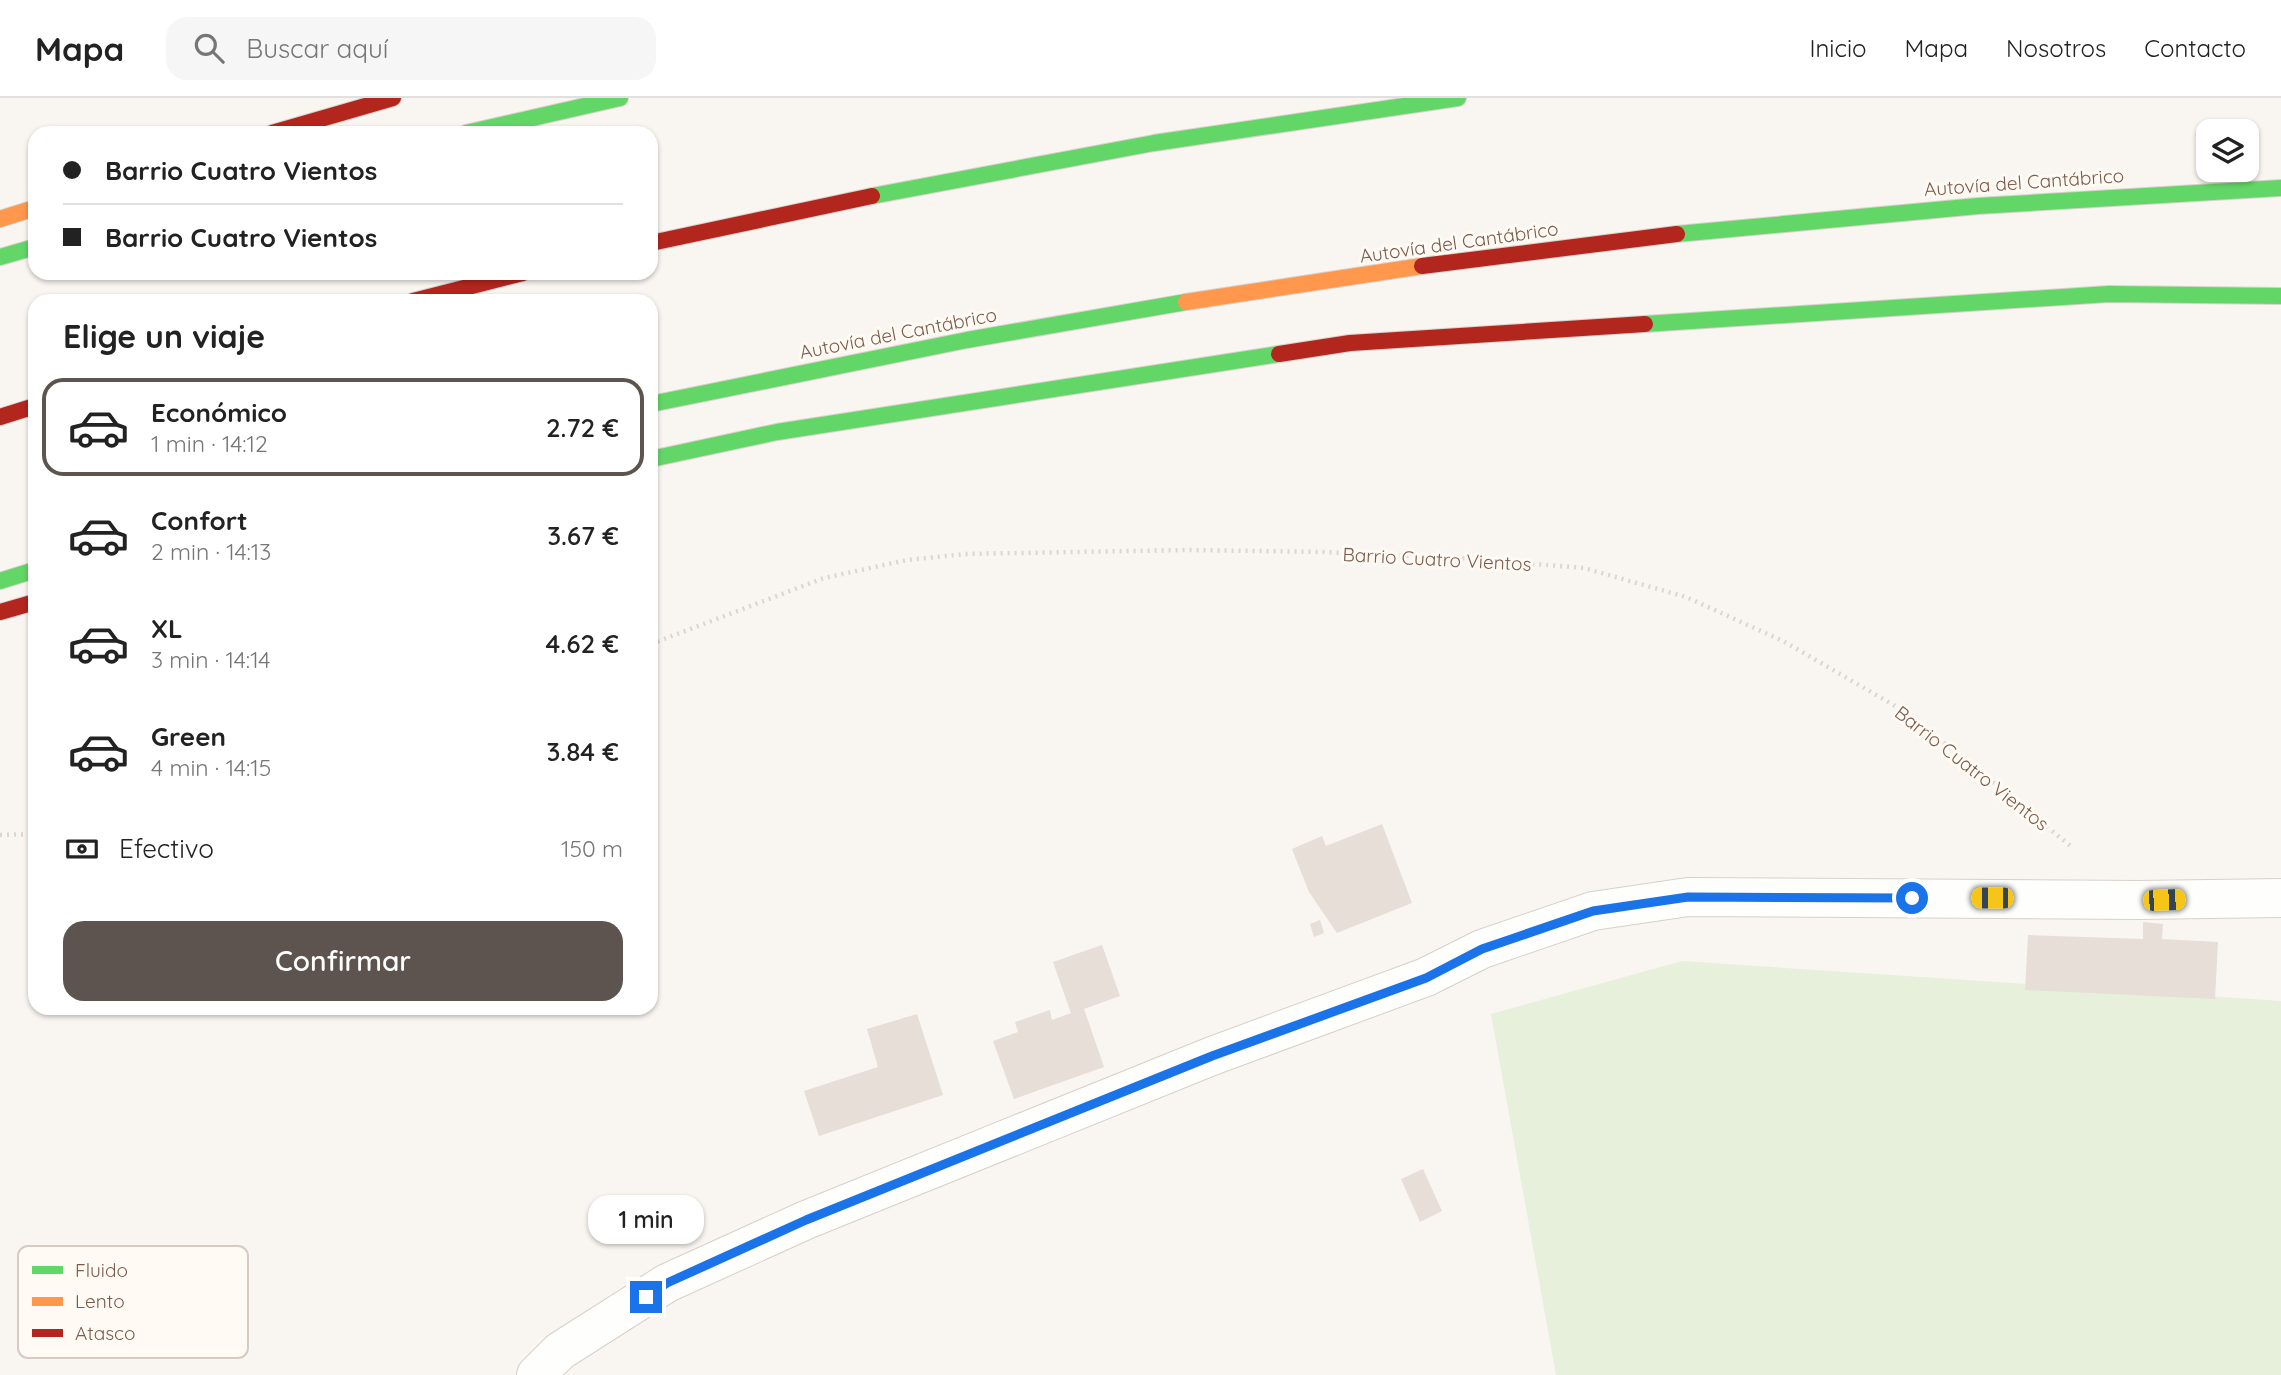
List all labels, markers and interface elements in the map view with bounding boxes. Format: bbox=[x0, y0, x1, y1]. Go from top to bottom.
search box bbox=[166, 17, 656, 80]
text: Mapa bbox=[35, 28, 124, 69]
icon: search bbox=[190, 29, 228, 67]
text: Buscar aquí bbox=[246, 32, 388, 65]
text: Inicio bbox=[1809, 33, 1867, 63]
text: Mapa bbox=[1905, 33, 1968, 63]
text: Nosotros bbox=[2006, 33, 2106, 63]
text: Contacto bbox=[2144, 33, 2246, 63]
map controls bbox=[2196, 119, 2259, 182]
button: layers bbox=[2196, 119, 2259, 182]
text: Barrio Cuatro Vientos bbox=[105, 154, 377, 187]
street label: Autovía del Cantábrico bbox=[1923, 163, 2125, 201]
street label: Autovía del Cantábrico bbox=[1358, 216, 1560, 268]
text: Barrio Cuatro Vientos bbox=[105, 221, 377, 254]
street label: Autovía del Cantábrico bbox=[797, 302, 999, 364]
text: Elige un viaje bbox=[63, 316, 265, 356]
icon: car bbox=[67, 396, 130, 459]
text: Económico bbox=[151, 396, 287, 429]
text: 2.72 € bbox=[546, 411, 619, 444]
text: 1 min · 14:12 bbox=[151, 429, 268, 458]
icon: car bbox=[67, 504, 130, 567]
text: Confort bbox=[151, 504, 248, 537]
text: 3.67 € bbox=[547, 519, 619, 552]
text: 2 min · 14:13 bbox=[151, 537, 271, 566]
street label: Barrio Cuatro Vientos bbox=[1342, 542, 1532, 576]
icon: car bbox=[67, 612, 130, 675]
text: XL bbox=[151, 612, 183, 645]
text: 4.62 € bbox=[546, 627, 619, 660]
text: 3 min · 14:14 bbox=[151, 645, 270, 674]
street label: Barrio Cuatro Vientos bbox=[1890, 700, 2054, 836]
icon: car bbox=[67, 720, 130, 783]
text: Green bbox=[151, 720, 226, 753]
text: 3.84 € bbox=[546, 735, 619, 768]
text: 4 min · 14:15 bbox=[151, 753, 271, 782]
icon: cash bbox=[63, 830, 101, 868]
text: Efectivo bbox=[119, 832, 214, 865]
text: 150 m bbox=[561, 834, 623, 863]
route start bbox=[1896, 882, 1928, 914]
car bbox=[1972, 888, 2014, 909]
car bbox=[2143, 889, 2186, 911]
button: Confirmar bbox=[63, 921, 623, 1001]
callout: 1 min bbox=[588, 1196, 704, 1244]
text: 1 min bbox=[618, 1205, 674, 1234]
legend bbox=[18, 1246, 248, 1358]
text: Fluido bbox=[75, 1258, 128, 1282]
route end bbox=[630, 1281, 662, 1313]
text: Lento bbox=[75, 1289, 125, 1313]
text: Atasco bbox=[75, 1321, 135, 1345]

